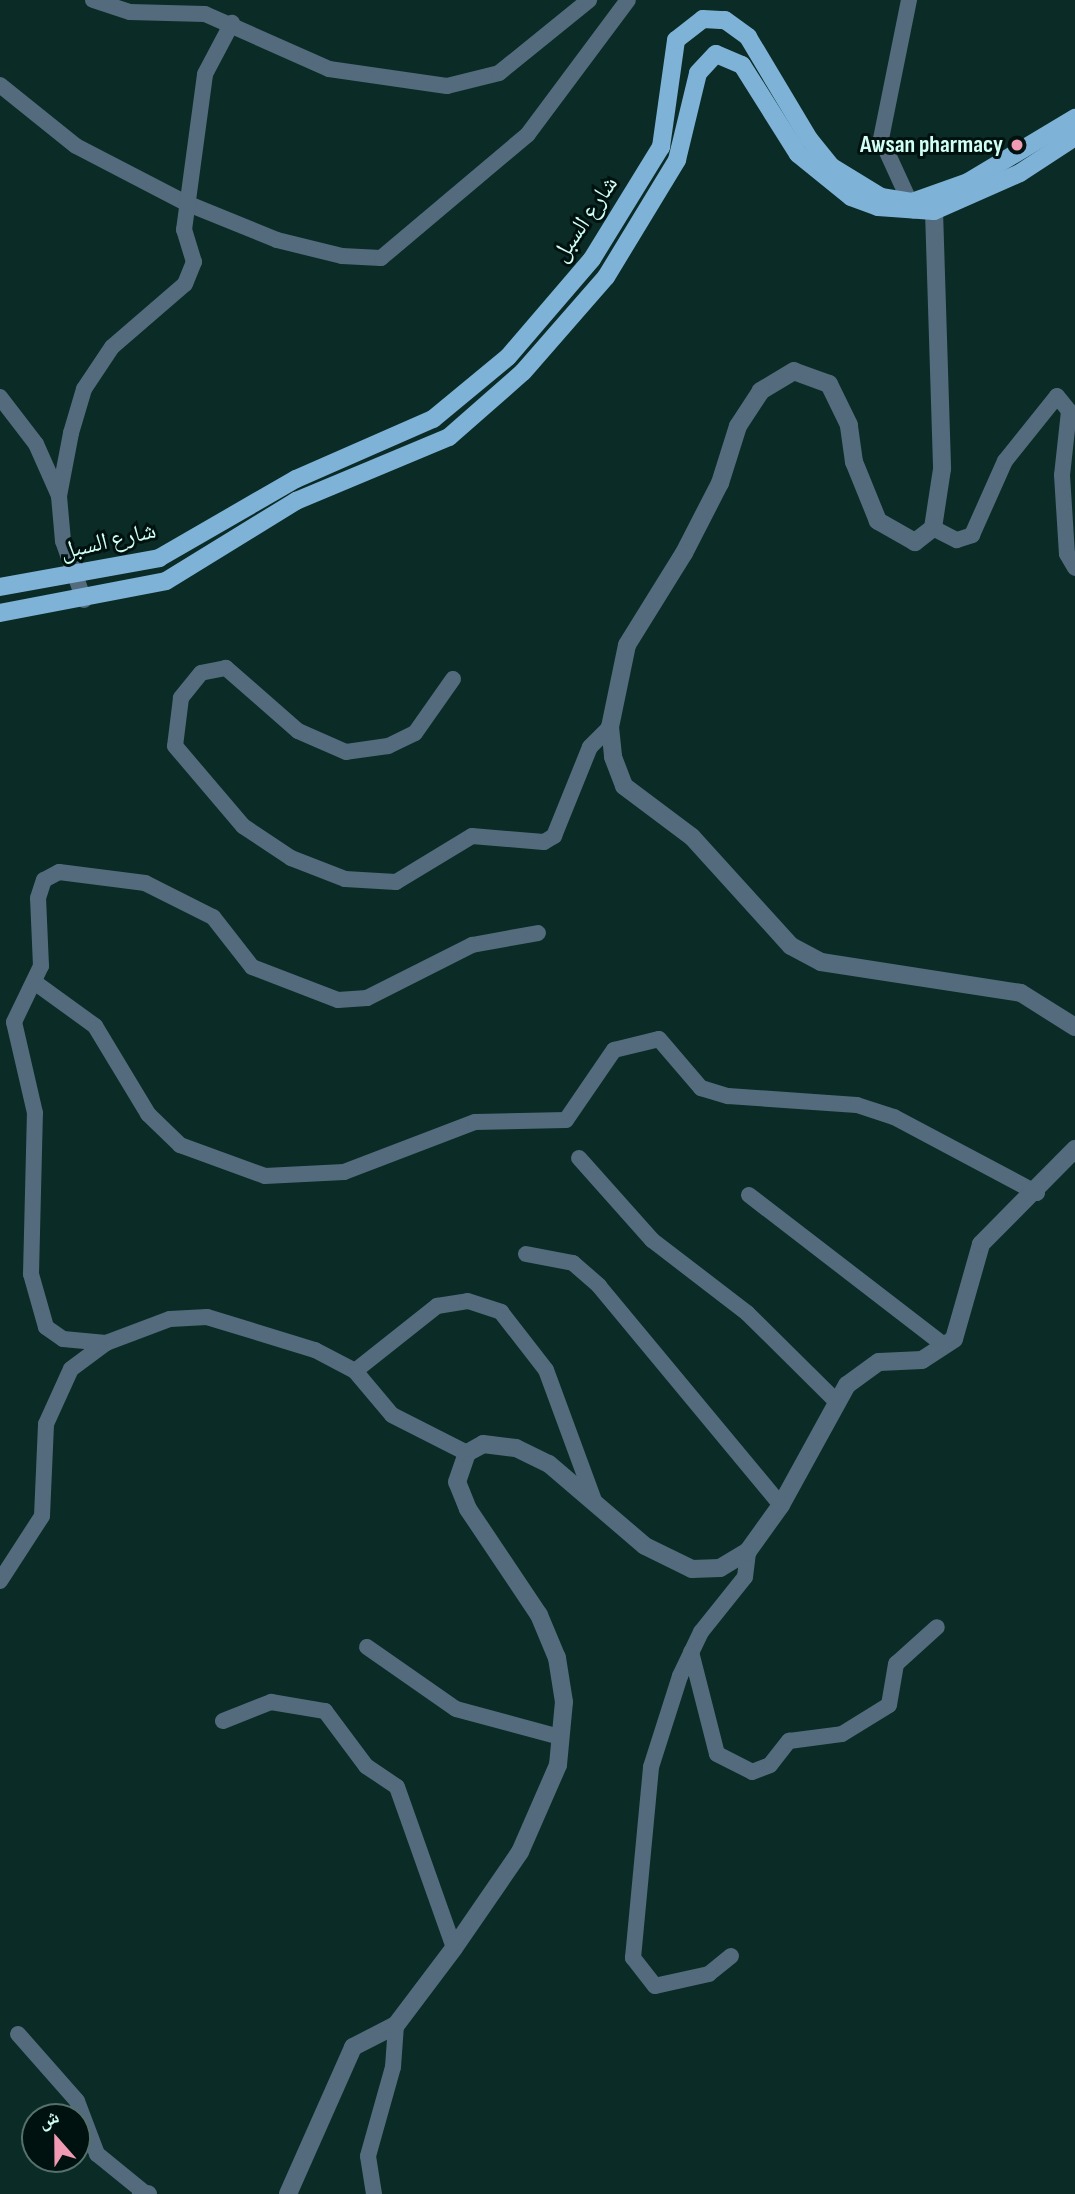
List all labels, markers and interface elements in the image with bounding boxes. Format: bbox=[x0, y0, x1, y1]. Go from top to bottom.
place label: Awsan pharmacy bbox=[860, 131, 1003, 159]
marker: Awsan pharmacy bbox=[1009, 137, 1025, 153]
street label: شارع السبل bbox=[546, 171, 624, 267]
street label: شارع السبل bbox=[57, 516, 159, 566]
north arrow bbox=[21, 2103, 91, 2173]
text: ش bbox=[35, 2105, 63, 2134]

